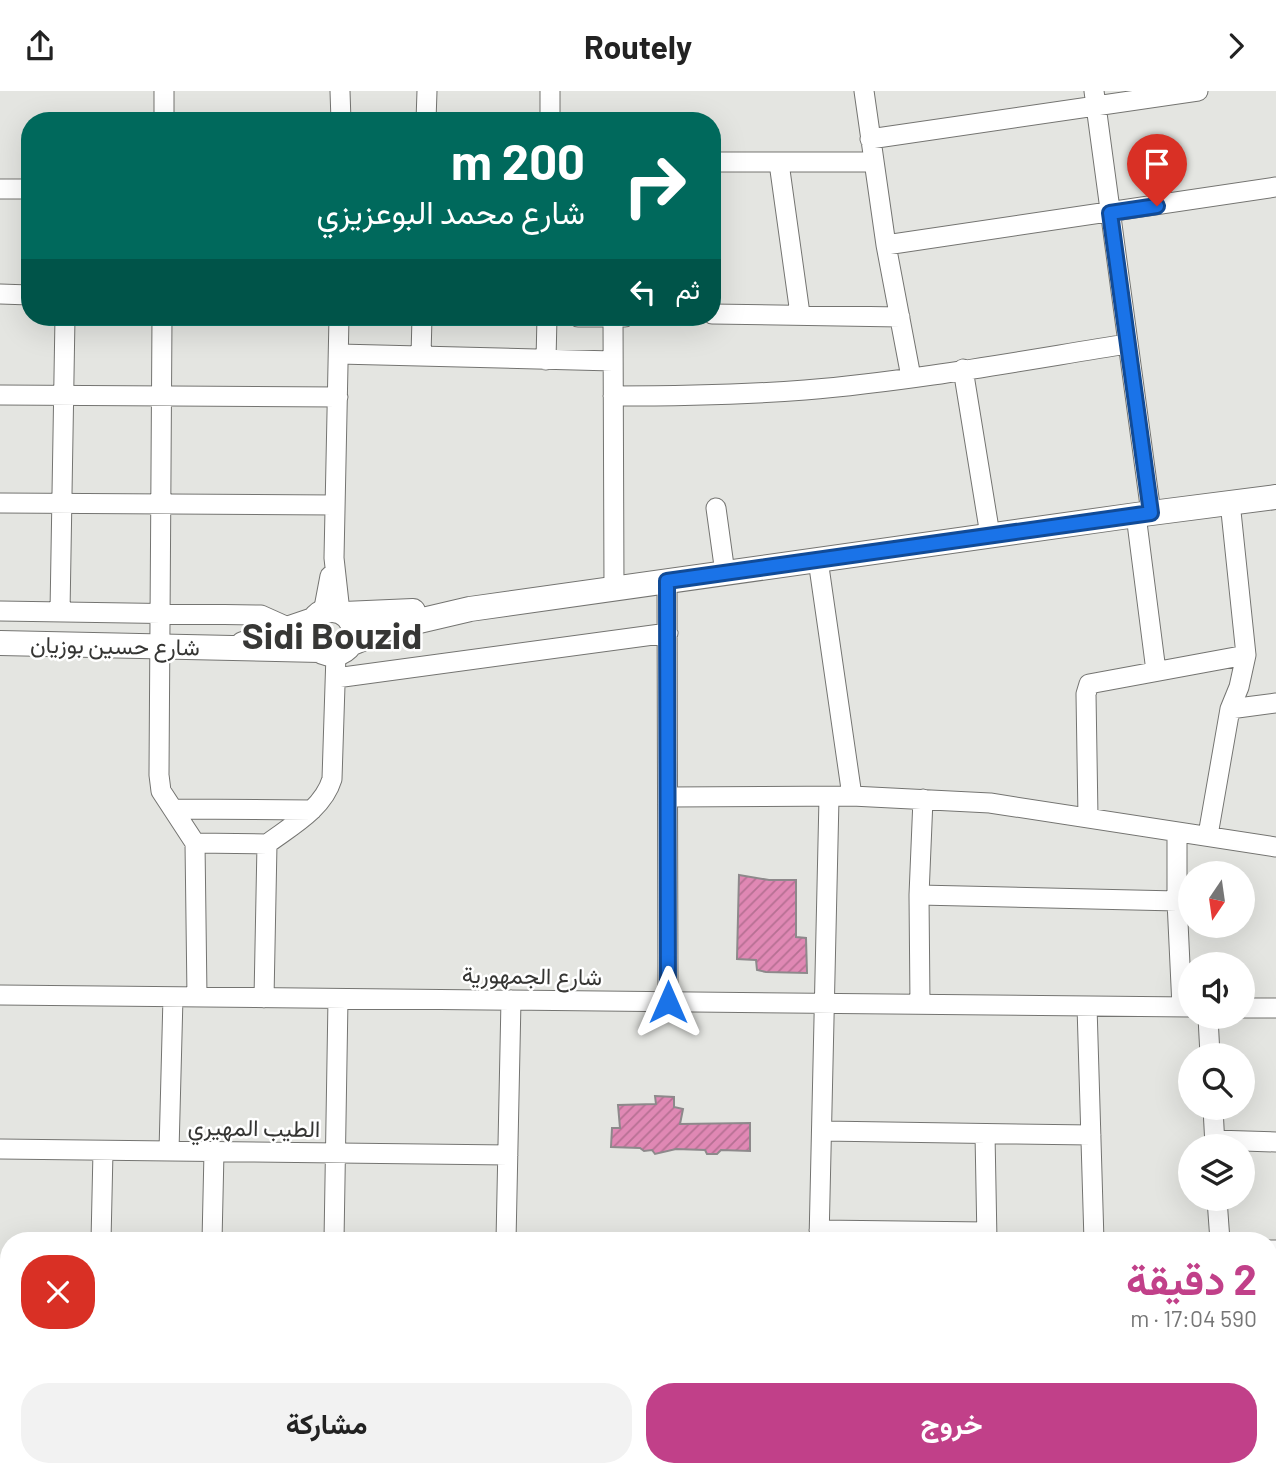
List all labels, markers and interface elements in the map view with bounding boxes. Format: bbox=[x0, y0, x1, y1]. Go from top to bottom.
icon: share bbox=[21, 27, 59, 65]
text: Routely bbox=[584, 27, 692, 65]
icon: forward bbox=[1217, 27, 1255, 65]
text: 200 m bbox=[451, 131, 585, 190]
pin bbox=[1127, 134, 1187, 206]
icon: right bbox=[609, 140, 700, 231]
icon: arrive bbox=[1138, 145, 1176, 183]
text: شارع محمد البوعزيزي bbox=[317, 192, 585, 230]
icon: left bbox=[624, 273, 662, 311]
text: ثم bbox=[676, 273, 700, 304]
district label: Sidi Bouzid bbox=[242, 612, 422, 656]
street label: شارع حسين بوزيان bbox=[30, 630, 200, 663]
north arrow bbox=[1178, 861, 1255, 938]
map controls bbox=[1178, 861, 1255, 1211]
button: sound bbox=[1178, 952, 1255, 1029]
street label: شارع الجمهورية bbox=[462, 960, 602, 993]
position arrow bbox=[631, 965, 705, 1039]
button: search bbox=[1178, 1043, 1255, 1120]
street label: الطيب المهيري bbox=[187, 1112, 321, 1148]
button: layers bbox=[1178, 1134, 1255, 1211]
text: 2 دقيقة bbox=[1126, 1253, 1257, 1303]
button: close bbox=[21, 1255, 95, 1329]
text: 590 m · 17:04 bbox=[1130, 1304, 1257, 1332]
button: مشاركة bbox=[21, 1383, 632, 1463]
button: خروج bbox=[646, 1383, 1257, 1463]

